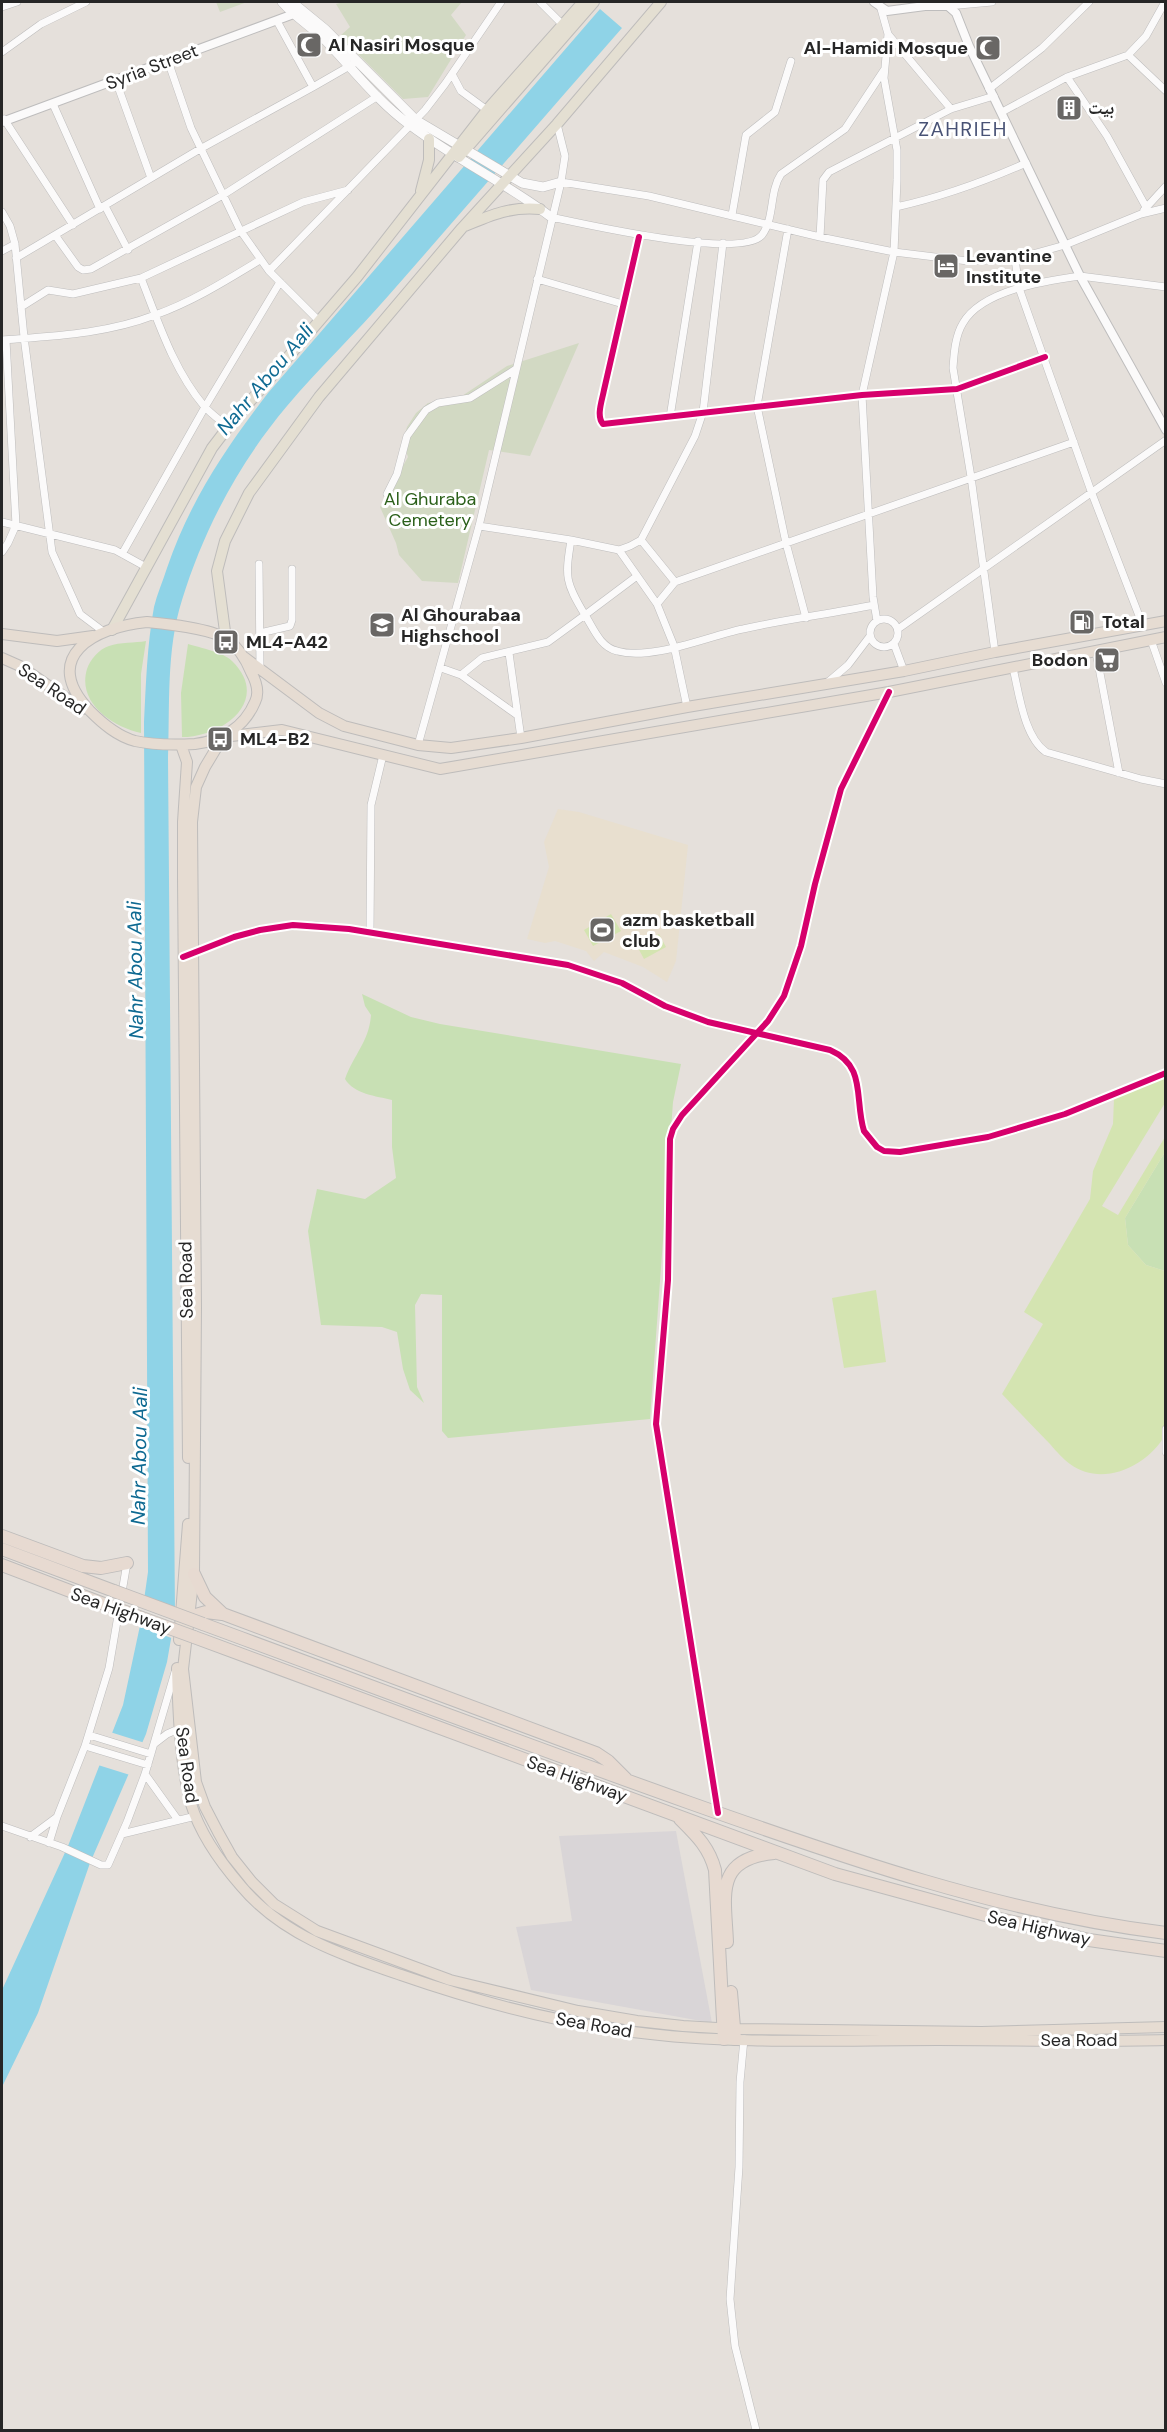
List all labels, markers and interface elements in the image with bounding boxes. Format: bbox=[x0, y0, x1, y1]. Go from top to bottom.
mosque icon: Al Nasiri Mosque bbox=[294, 30, 324, 60]
place label: Al Nasiri Mosque bbox=[328, 33, 475, 57]
mosque icon: Al-Hamidi Mosque bbox=[973, 33, 1003, 63]
place label: Al-Hamidi Mosque bbox=[804, 36, 968, 60]
street label: Syria Street bbox=[102, 38, 202, 96]
building icon: بيت bbox=[1054, 93, 1084, 123]
place label: بيت bbox=[1088, 96, 1114, 120]
district label: ZAHRIEH bbox=[918, 116, 1008, 142]
place label: Levantine Institute bbox=[966, 244, 1052, 289]
hotel icon: Levantine Institute bbox=[931, 251, 961, 281]
water label: Nahr Abou Aali bbox=[211, 317, 320, 440]
park label: Al Ghuraba Cemetery bbox=[384, 487, 476, 532]
place label: Al Ghourabaa Highschool bbox=[401, 603, 521, 648]
fuel station icon: Total bbox=[1067, 607, 1097, 637]
school or university icon: Al Ghourabaa Highschool bbox=[367, 610, 397, 640]
place label: Total bbox=[1102, 610, 1145, 634]
bus stop icon: ML4-A42 bbox=[211, 627, 241, 657]
place label: ML4-A42 bbox=[246, 630, 328, 654]
supermarket icon: Bodon bbox=[1092, 645, 1122, 675]
place label: Bodon bbox=[1032, 648, 1088, 672]
street label: Sea Road bbox=[13, 657, 91, 721]
bus stop icon: ML4-B2 bbox=[205, 724, 235, 754]
place label: ML4-B2 bbox=[240, 727, 310, 751]
water label: Nahr Abou Aali bbox=[121, 900, 149, 1039]
place label: azm basketball club bbox=[622, 908, 755, 953]
sports icon: azm basketball club bbox=[587, 915, 617, 945]
street label: Sea Road bbox=[173, 1241, 199, 1319]
water label: Nahr Abou Aali bbox=[125, 1386, 153, 1525]
street label: Sea Highway bbox=[67, 1582, 175, 1640]
street label: Sea Road bbox=[170, 1725, 204, 1805]
street label: Sea Highway bbox=[523, 1750, 631, 1808]
street label: Sea Highway bbox=[985, 1904, 1093, 1952]
street label: Sea Road bbox=[554, 2006, 634, 2044]
street label: Sea Road bbox=[1040, 2028, 1118, 2052]

